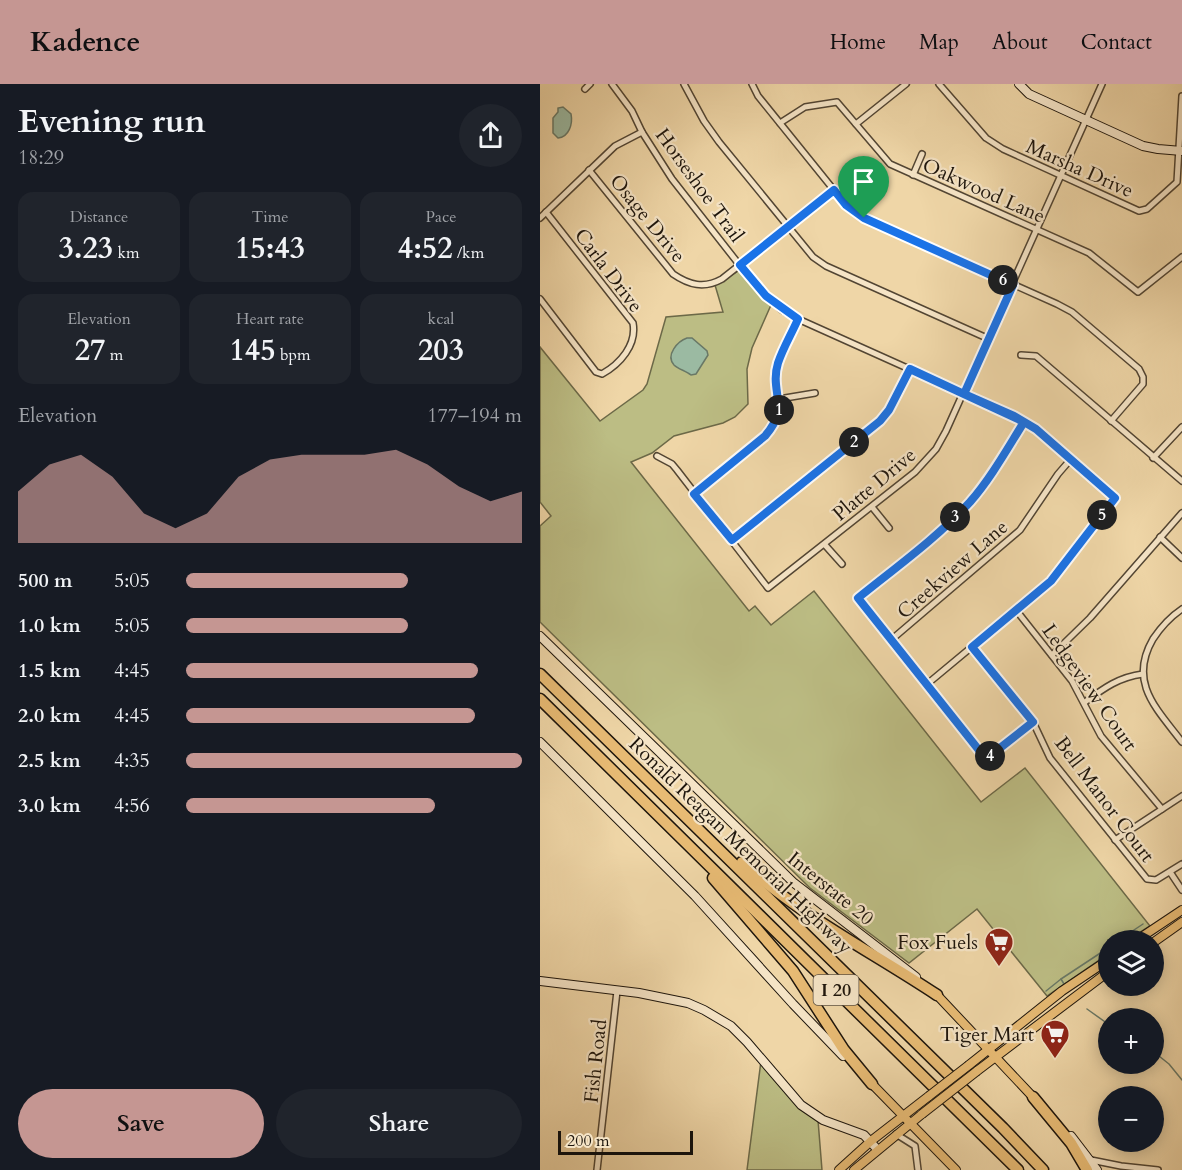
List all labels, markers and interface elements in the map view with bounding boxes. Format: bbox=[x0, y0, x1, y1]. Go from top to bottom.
text: Kadence bbox=[30, 23, 140, 61]
text: Home bbox=[830, 28, 886, 57]
text: Map bbox=[919, 28, 959, 57]
text: About bbox=[992, 28, 1048, 57]
text: Contact bbox=[1081, 28, 1152, 57]
text: Evening run bbox=[18, 99, 206, 144]
button: share bbox=[459, 104, 522, 167]
street label: Horseshoe Trail bbox=[649, 123, 750, 248]
street label: Marsha Drive bbox=[1022, 133, 1138, 204]
text: 18:29 bbox=[18, 144, 64, 171]
street label: Oakwood Lane bbox=[918, 151, 1049, 230]
pin bbox=[838, 156, 889, 218]
icon: arrive bbox=[847, 165, 880, 198]
street label: Osage Drive bbox=[604, 168, 692, 268]
text: Distance bbox=[70, 206, 128, 228]
text: Time bbox=[251, 206, 289, 228]
text: Pace bbox=[426, 206, 456, 228]
street label: Carla Drive bbox=[568, 223, 649, 318]
text: 3.23 bbox=[58, 228, 113, 269]
text: 15:43 bbox=[235, 228, 305, 269]
text: 4:52 bbox=[398, 228, 453, 269]
text: km bbox=[113, 242, 140, 264]
text: /km bbox=[453, 242, 484, 264]
pin: 6 bbox=[988, 265, 1018, 295]
text: 6 bbox=[999, 269, 1007, 291]
text: Elevation bbox=[67, 308, 131, 330]
text: Heart rate bbox=[236, 308, 304, 330]
text: kcal bbox=[428, 308, 454, 330]
text: 27 bbox=[75, 330, 105, 371]
text: 145 bbox=[229, 330, 276, 371]
text: 203 bbox=[418, 330, 464, 371]
text: m bbox=[105, 344, 123, 366]
text: bpm bbox=[276, 344, 311, 366]
pin: 1 bbox=[764, 395, 794, 425]
text: 1 bbox=[775, 399, 783, 421]
text: Elevation bbox=[18, 402, 97, 429]
text: 177–194 m bbox=[427, 402, 522, 429]
pin: 2 bbox=[839, 427, 869, 457]
text: 2 bbox=[850, 431, 858, 453]
street label: Platte Drive bbox=[827, 442, 922, 527]
pin: 5 bbox=[1087, 500, 1117, 530]
pin: 3 bbox=[940, 502, 970, 532]
text: 5 bbox=[1098, 504, 1106, 526]
text: 3 bbox=[951, 506, 959, 528]
street label: Creekview Lane bbox=[891, 514, 1014, 625]
text: 500 m bbox=[18, 567, 73, 594]
text: 5:05 bbox=[114, 567, 150, 594]
text: 1.0 km bbox=[18, 612, 81, 639]
text: 5:05 bbox=[114, 612, 150, 639]
street label: Ledgeview Court bbox=[1036, 618, 1144, 757]
text: 1.5 km bbox=[18, 657, 81, 684]
text: 4:45 bbox=[114, 657, 150, 684]
text: 2.0 km bbox=[18, 702, 81, 729]
text: 4:45 bbox=[114, 702, 150, 729]
street label: Ronald Reagan Memorial Highway bbox=[623, 731, 859, 960]
street label: Bell Manor Court bbox=[1048, 731, 1161, 868]
pin: 4 bbox=[975, 741, 1005, 771]
text: 4 bbox=[986, 745, 994, 767]
text: 2.5 km bbox=[18, 747, 81, 774]
text: 4:35 bbox=[114, 747, 150, 774]
text: 3.0 km bbox=[18, 792, 81, 819]
text: 4:56 bbox=[114, 792, 150, 819]
street label: Interstate 20 bbox=[782, 845, 880, 932]
supermarket icon: Fox Fuels bbox=[983, 926, 1015, 968]
place label: Fox Fuels bbox=[897, 929, 978, 956]
map controls bbox=[1098, 930, 1164, 1152]
button: layers bbox=[1098, 930, 1164, 996]
road number: I 20 bbox=[814, 975, 858, 1005]
button: + bbox=[1098, 1008, 1164, 1074]
street label: Fish Road bbox=[578, 1018, 613, 1104]
supermarket icon: Tiger Mart bbox=[1039, 1018, 1071, 1060]
place label: Tiger Mart bbox=[940, 1021, 1035, 1048]
button: − bbox=[1098, 1086, 1164, 1152]
button: Save bbox=[18, 1089, 264, 1158]
button: Share bbox=[276, 1089, 522, 1158]
scale bar bbox=[558, 1128, 693, 1156]
text: 200 m bbox=[567, 1130, 609, 1152]

